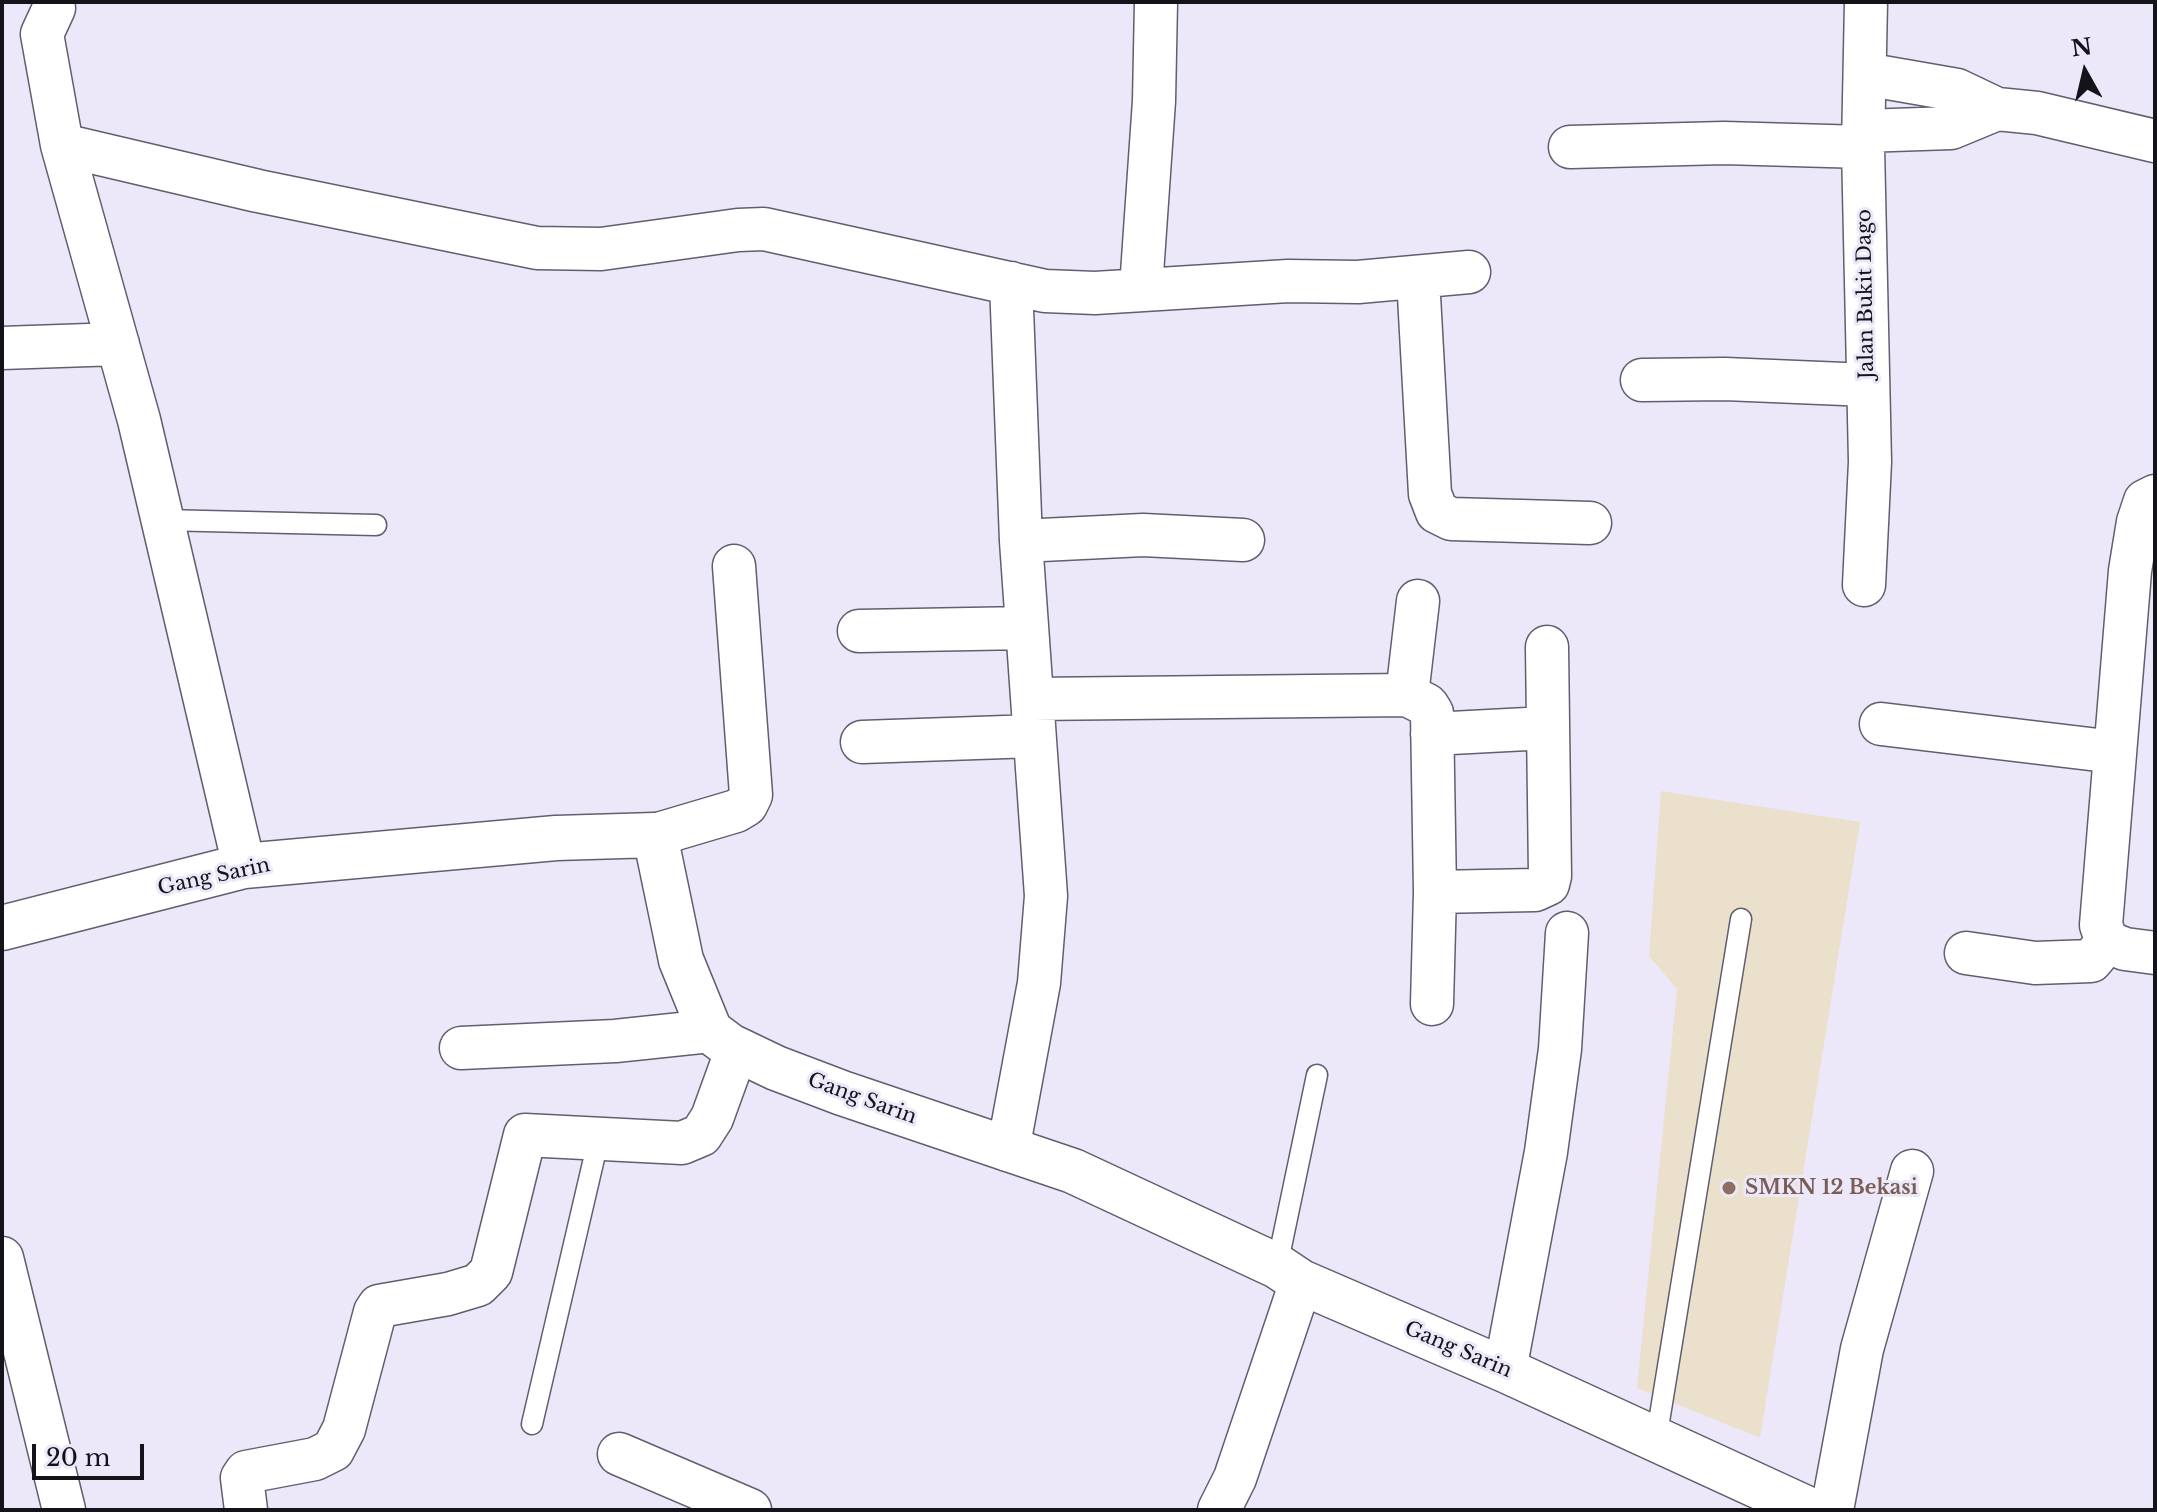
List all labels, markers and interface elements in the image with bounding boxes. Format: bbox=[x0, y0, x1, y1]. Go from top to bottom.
north arrow bbox=[2045, 32, 2125, 112]
text: N bbox=[2069, 33, 2094, 63]
street label: Jalan Bukit Dago bbox=[1853, 209, 1879, 379]
street label: Gang Sarin bbox=[156, 853, 272, 901]
street label: Gang Sarin bbox=[804, 1068, 920, 1130]
place label: SMKN 12 Bekasi bbox=[1745, 1176, 1918, 1200]
marker: SMKN 12 Bekasi bbox=[1720, 1179, 1738, 1197]
street label: Gang Sarin bbox=[1401, 1317, 1515, 1383]
scale bar bbox=[36, 1428, 148, 1478]
text: 20 m bbox=[46, 1443, 111, 1472]

